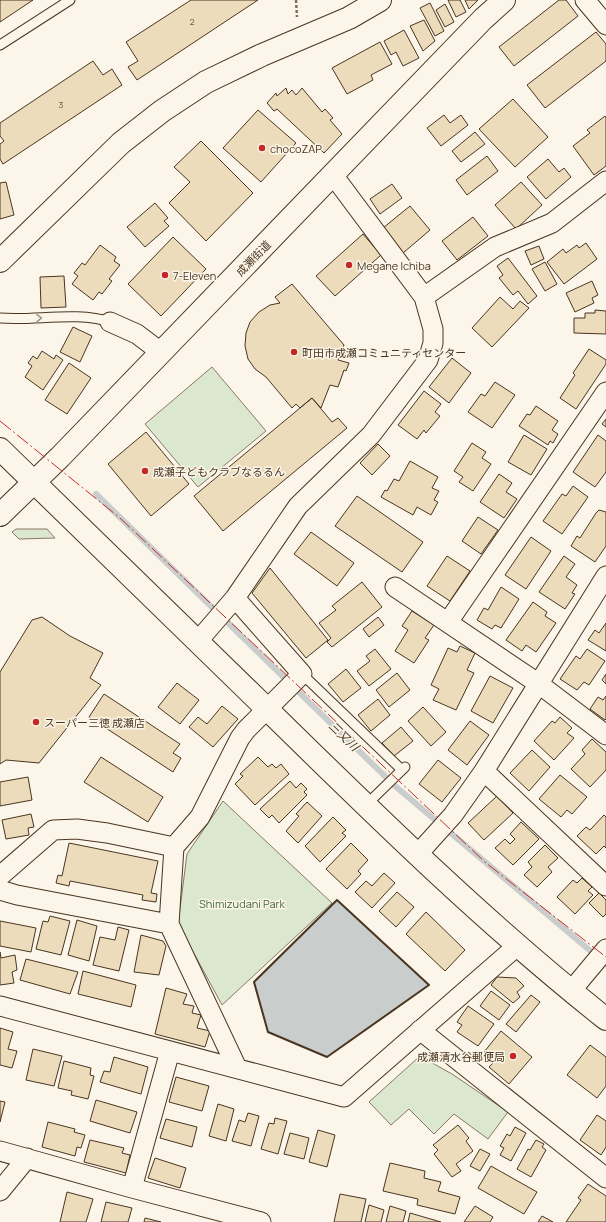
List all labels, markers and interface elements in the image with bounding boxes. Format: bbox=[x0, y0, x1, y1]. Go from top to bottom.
house number: 2 bbox=[189, 15, 195, 28]
house number: 3 bbox=[59, 98, 64, 111]
place label: chocoZAP bbox=[270, 141, 322, 156]
marker: chocoZAP bbox=[257, 143, 267, 153]
street label: 成瀬街道 bbox=[232, 237, 274, 279]
place label: Megane Ichiba bbox=[357, 258, 431, 273]
marker: Megane Ichiba bbox=[344, 260, 354, 270]
place label: 7-Eleven bbox=[173, 268, 216, 283]
marker: 7-Eleven bbox=[160, 270, 170, 280]
one-way arrow bbox=[36, 314, 42, 322]
place label: 町田市成瀬コミュニティセンター bbox=[302, 345, 466, 360]
marker: 町田市成瀬コミュニティセンター bbox=[289, 347, 299, 357]
place label: 成瀬子どもクラブなるるん bbox=[153, 464, 285, 479]
marker: 成瀬子どもクラブなるるん bbox=[140, 466, 150, 476]
place label: スーパー三徳 成瀬店 bbox=[44, 715, 145, 730]
marker: スーパー三徳 成瀬店 bbox=[31, 717, 41, 727]
water label: 三又川 bbox=[325, 717, 364, 756]
park label: Shimizudani Park bbox=[199, 896, 286, 911]
place label: 成瀬清水谷郵便局 bbox=[417, 1049, 505, 1064]
marker: 成瀬清水谷郵便局 bbox=[508, 1051, 518, 1061]

